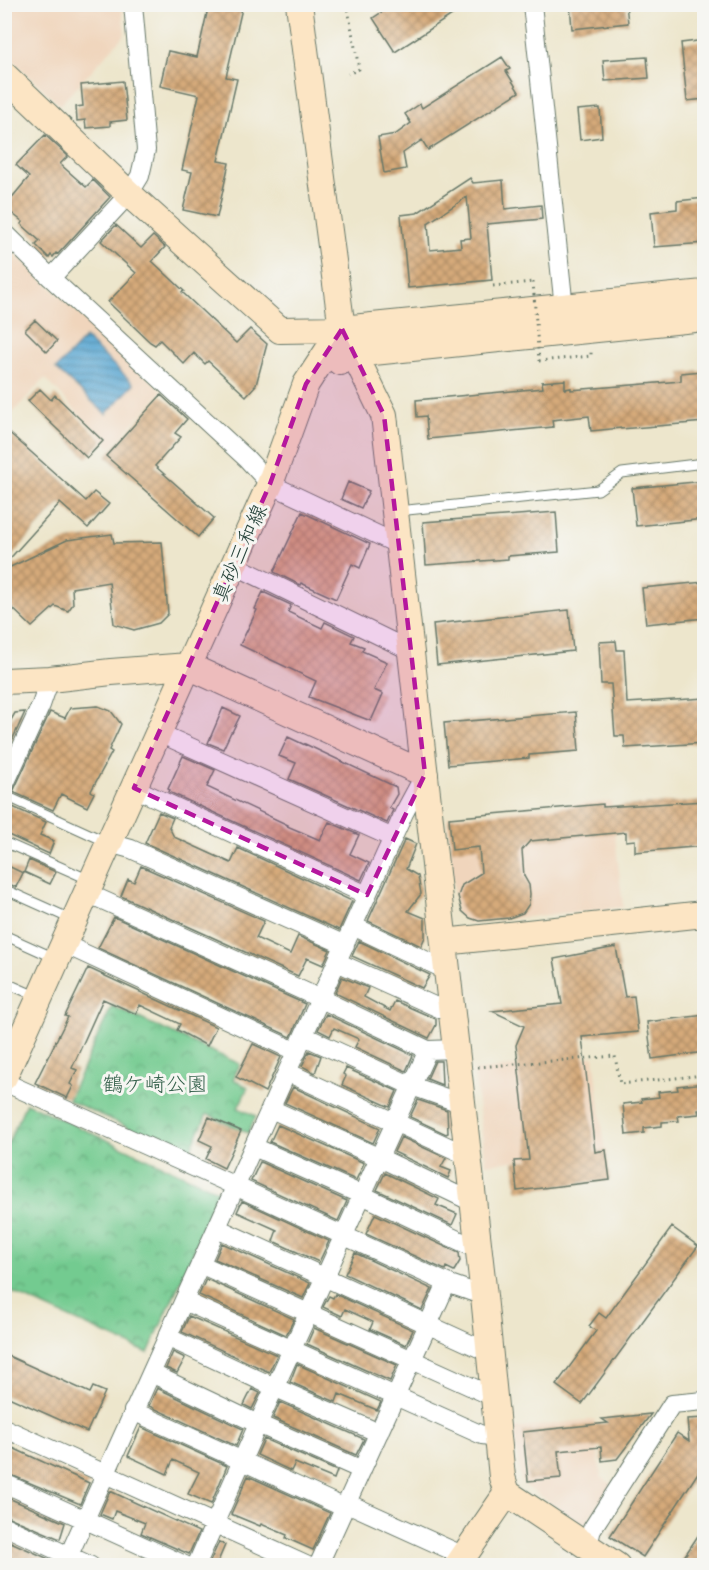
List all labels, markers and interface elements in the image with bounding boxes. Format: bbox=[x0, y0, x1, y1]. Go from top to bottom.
street label: 真砂三和線 bbox=[204, 499, 274, 607]
park label: 鶴ケ崎公園 bbox=[103, 1069, 208, 1098]

